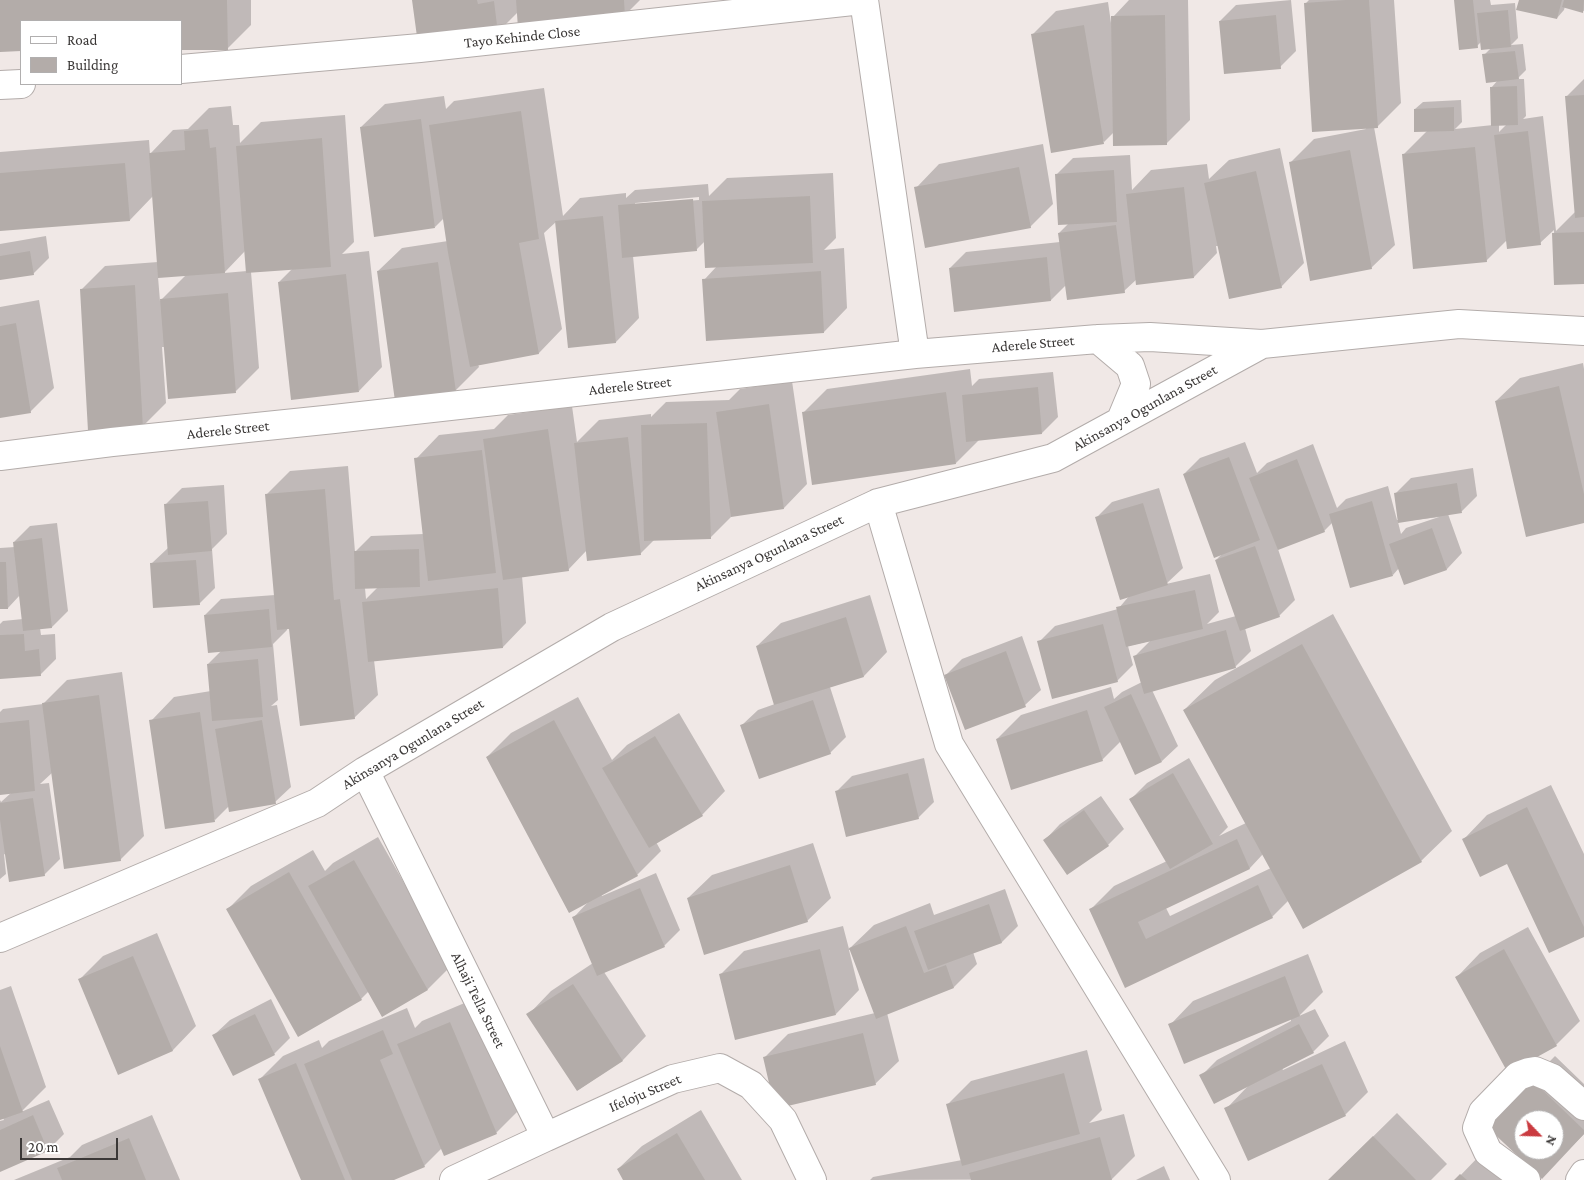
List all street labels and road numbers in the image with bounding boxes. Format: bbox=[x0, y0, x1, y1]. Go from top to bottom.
street label: Tayo Kehinde Close bbox=[463, 22, 581, 52]
street label: Aderele Street bbox=[991, 331, 1075, 357]
street label: Akinsanya Ogunlana Street bbox=[1070, 361, 1220, 455]
street label: Aderele Street bbox=[588, 373, 672, 399]
street label: Aderele Street bbox=[186, 417, 270, 443]
street label: Akinsanya Ogunlana Street bbox=[692, 511, 846, 595]
street label: Akinsanya Ogunlana Street bbox=[339, 695, 487, 793]
street label: Alhaji Tella Street bbox=[447, 949, 509, 1051]
street label: Ifeloju Street bbox=[606, 1070, 684, 1116]

